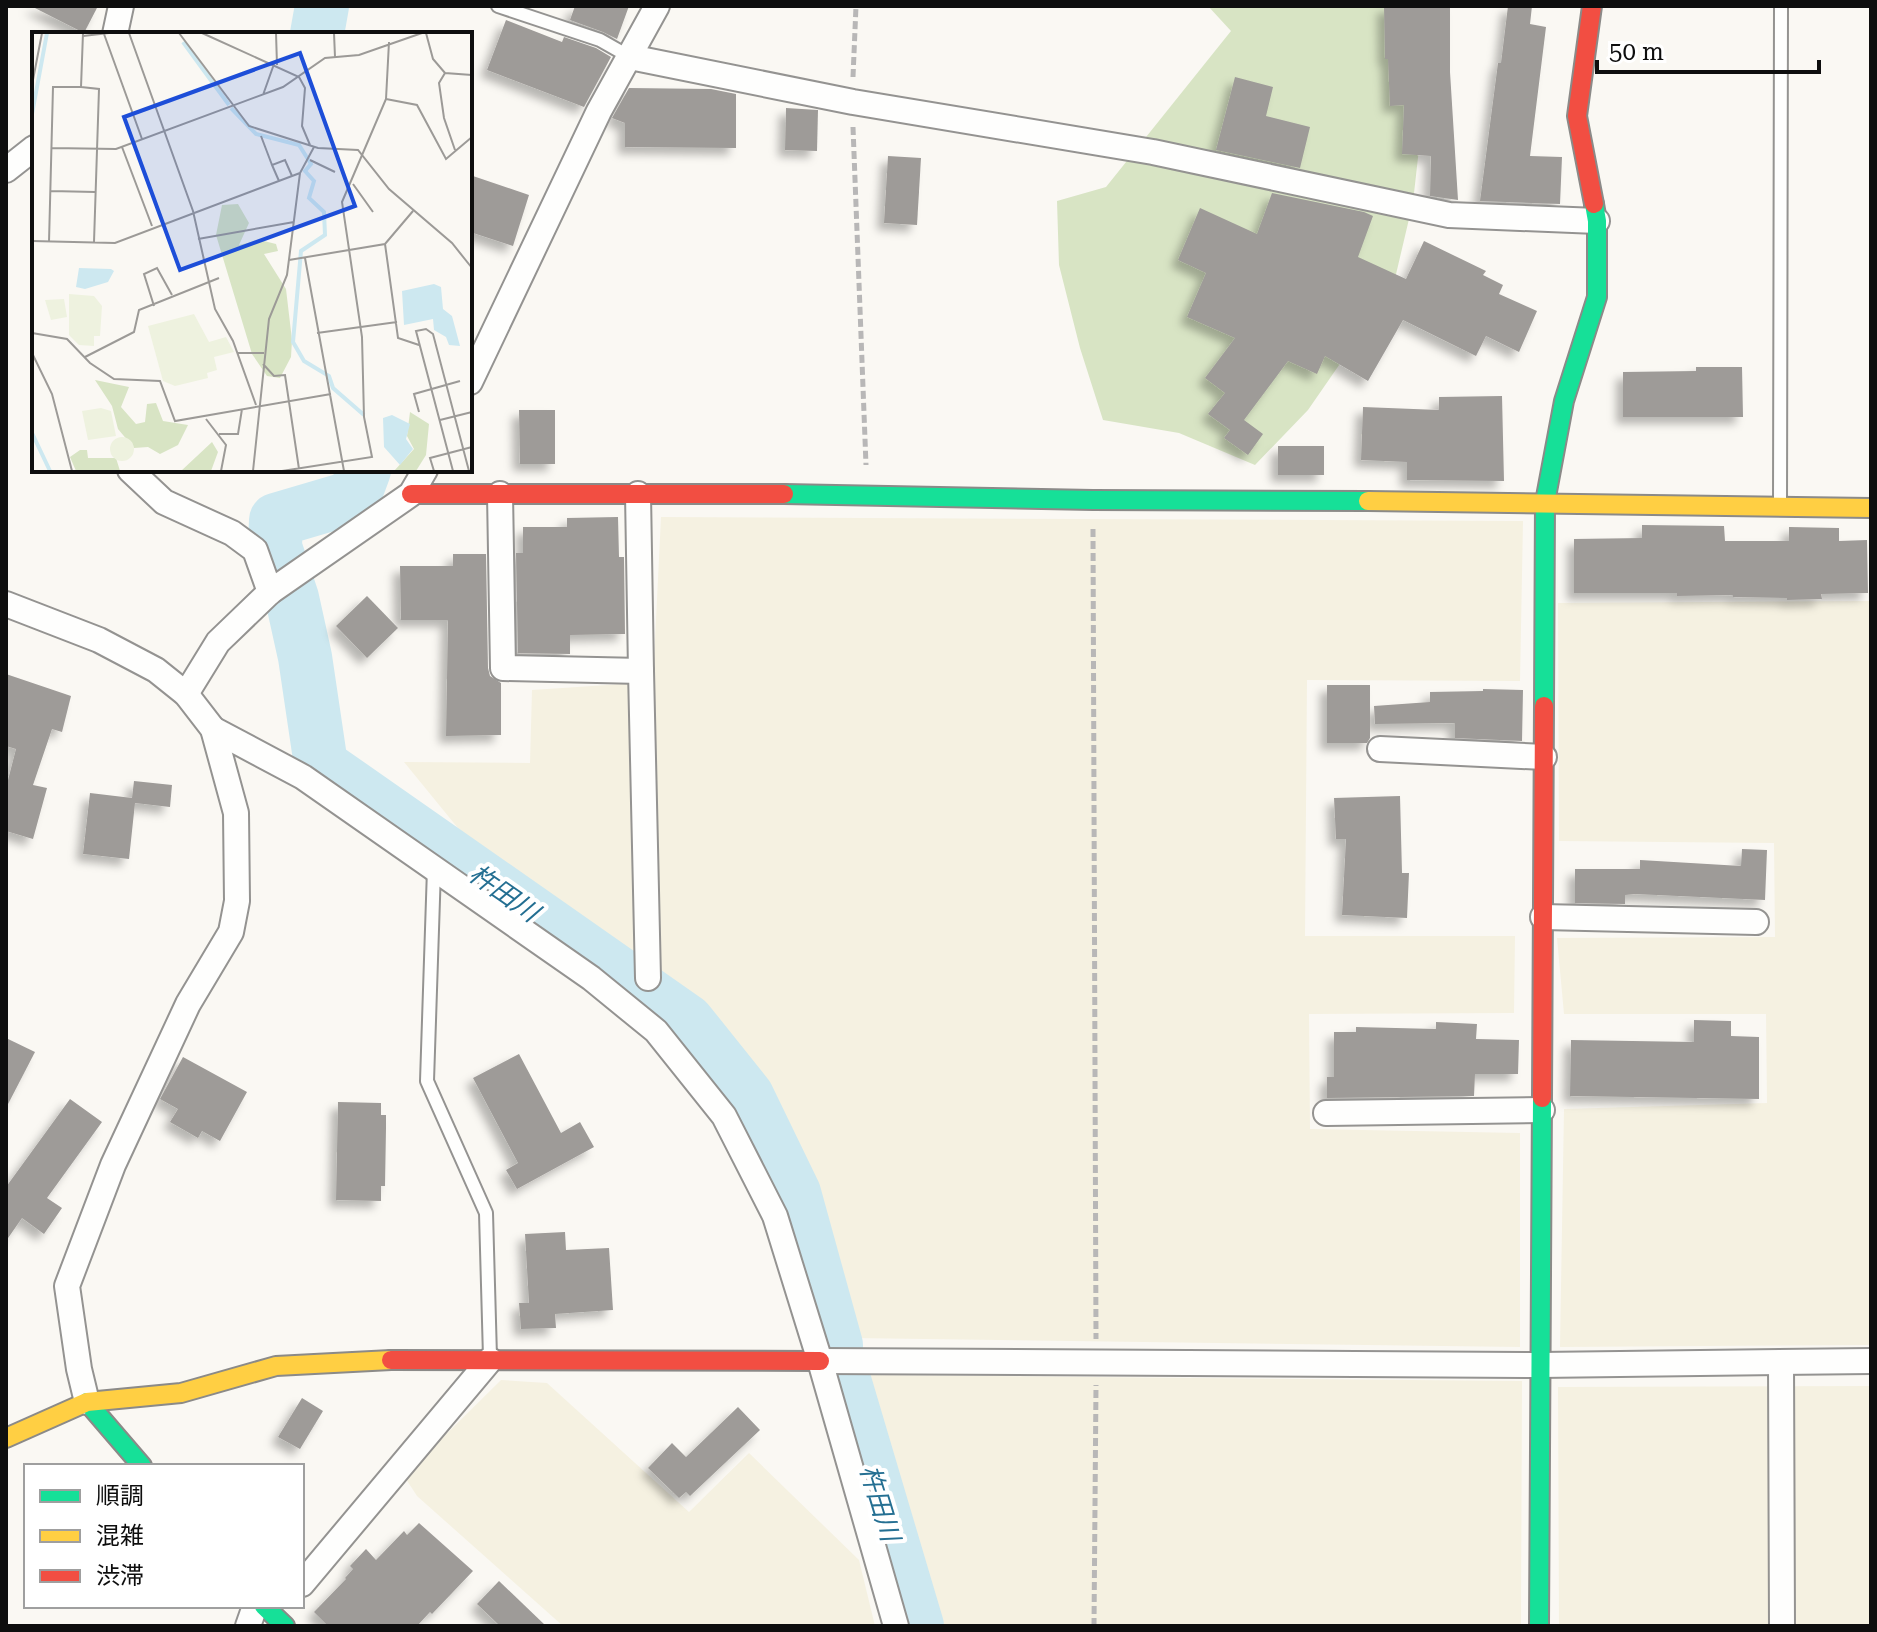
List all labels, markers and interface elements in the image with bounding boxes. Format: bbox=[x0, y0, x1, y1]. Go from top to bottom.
scale bar bbox=[1597, 24, 1819, 74]
inset map bbox=[32, 32, 472, 472]
text: 50 m bbox=[1609, 38, 1664, 66]
water label: 杵田川 bbox=[463, 858, 547, 929]
water label: 杵田川 bbox=[854, 1461, 907, 1548]
legend bbox=[24, 1464, 304, 1608]
text: 順調 bbox=[96, 1482, 144, 1510]
text: 混雑 bbox=[96, 1522, 144, 1550]
text: 渋滞 bbox=[96, 1562, 144, 1590]

